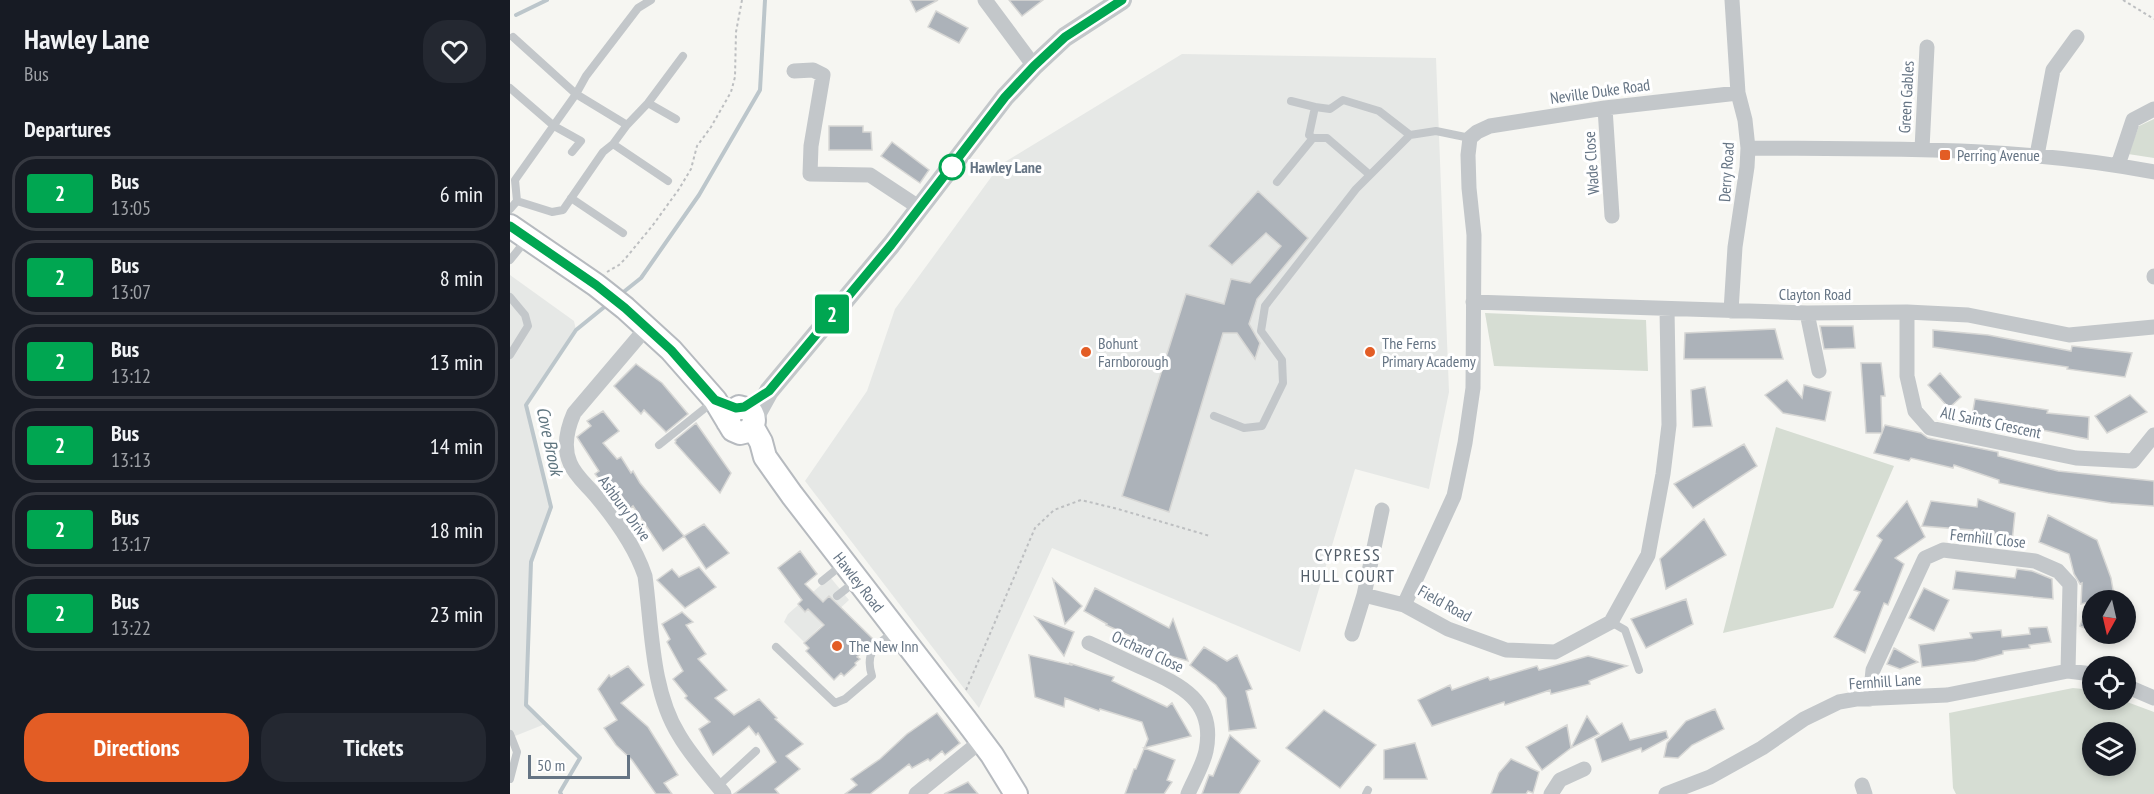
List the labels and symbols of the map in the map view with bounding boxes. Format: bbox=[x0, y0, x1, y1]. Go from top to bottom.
street label: Green Gables bbox=[1894, 60, 1918, 134]
street label: Neville Duke Road bbox=[1549, 74, 1651, 108]
street label: Wade Close bbox=[1579, 131, 1603, 195]
street label: Derry Road bbox=[1714, 141, 1738, 203]
place label: Perring Avenue bbox=[1957, 145, 2040, 165]
marker: Perring Avenue bbox=[1938, 148, 1952, 162]
marker: Hawley Lane bbox=[939, 154, 965, 180]
place label: Hawley Lane bbox=[970, 157, 1042, 177]
street label: Clayton Road bbox=[1779, 284, 1851, 304]
line badge: 2 bbox=[812, 294, 852, 334]
place label: Bohunt Farnborough bbox=[1098, 333, 1168, 371]
place label: The Ferns Primary Academy bbox=[1382, 333, 1476, 371]
marker: Bohunt Farnborough bbox=[1079, 345, 1093, 359]
marker: The Ferns Primary Academy bbox=[1363, 345, 1377, 359]
street label: All Saints Crescent bbox=[1939, 402, 2044, 443]
water label: Cove Brook bbox=[532, 405, 569, 479]
street label: Ashbury Drive bbox=[594, 471, 656, 545]
street label: Fernhill Close bbox=[1949, 524, 2027, 552]
district label: CYPRESS HULL COURT bbox=[1300, 543, 1396, 587]
street label: Hawley Road bbox=[829, 548, 889, 616]
street label: Field Road bbox=[1415, 580, 1475, 626]
north arrow bbox=[2082, 590, 2136, 644]
street label: Orchard Close bbox=[1109, 626, 1187, 676]
place label: The New Inn bbox=[849, 636, 919, 656]
marker: The New Inn bbox=[830, 639, 844, 653]
street label: Fernhill Lane bbox=[1848, 668, 1922, 694]
scale bar bbox=[528, 752, 630, 780]

